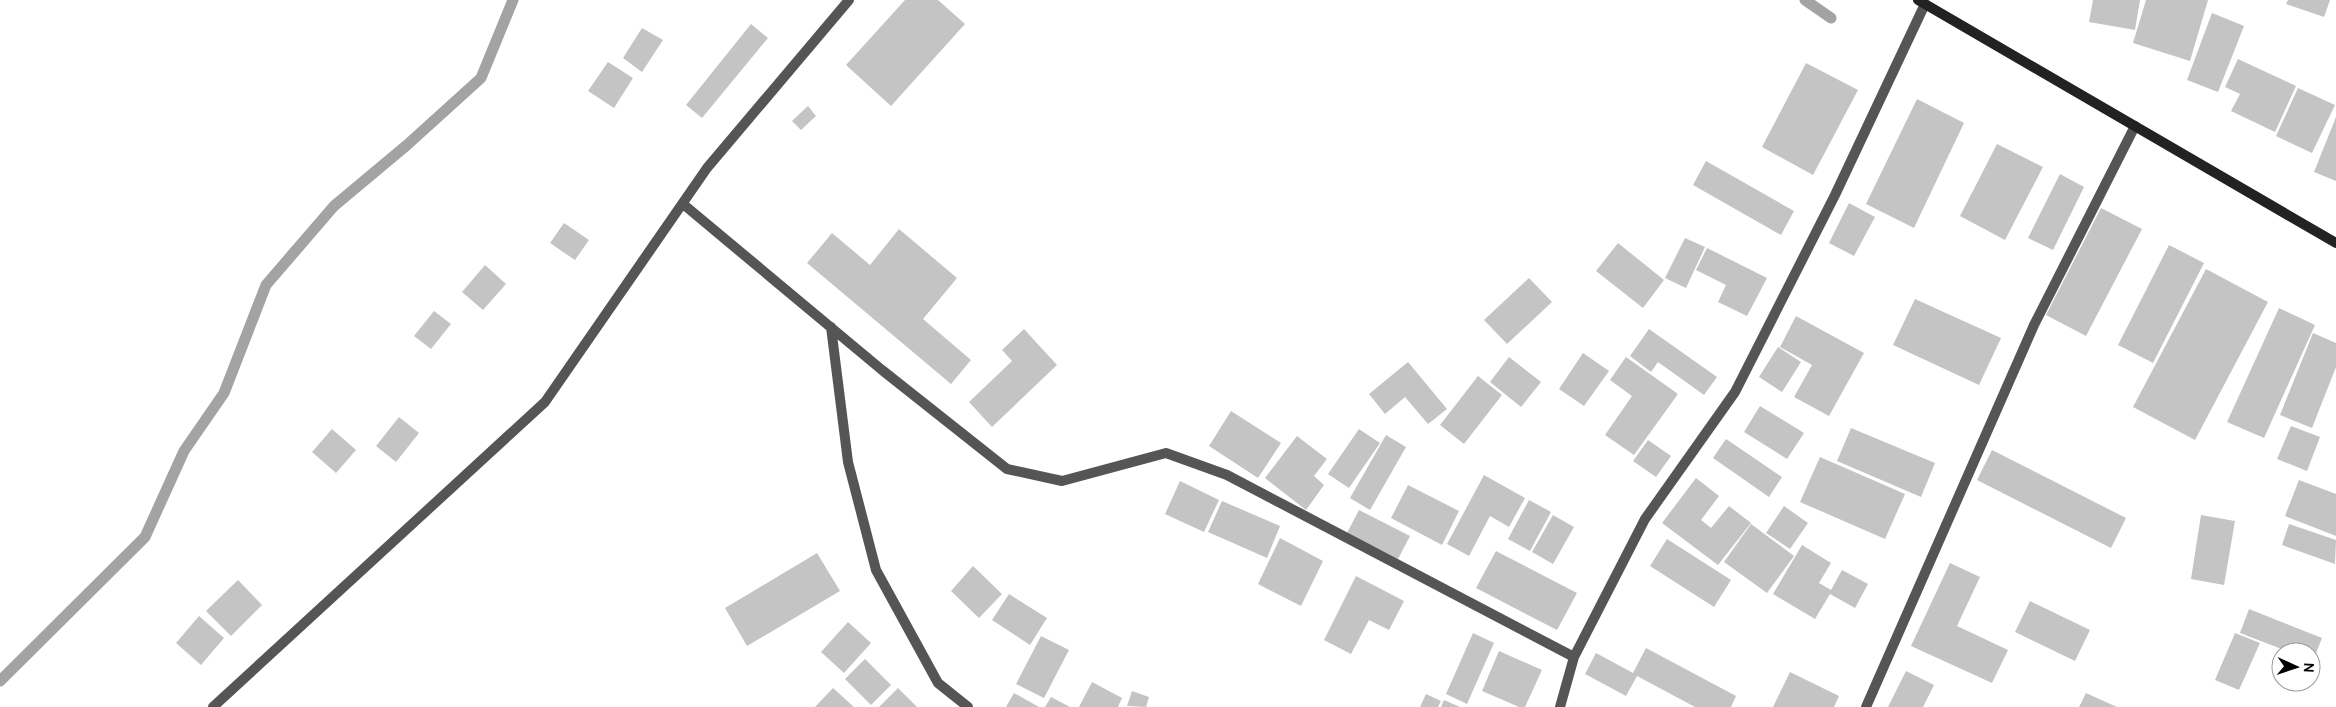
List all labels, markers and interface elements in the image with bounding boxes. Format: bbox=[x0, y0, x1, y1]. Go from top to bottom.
north arrow bbox=[2271, 642, 2321, 692]
text: N bbox=[2300, 662, 2318, 673]

